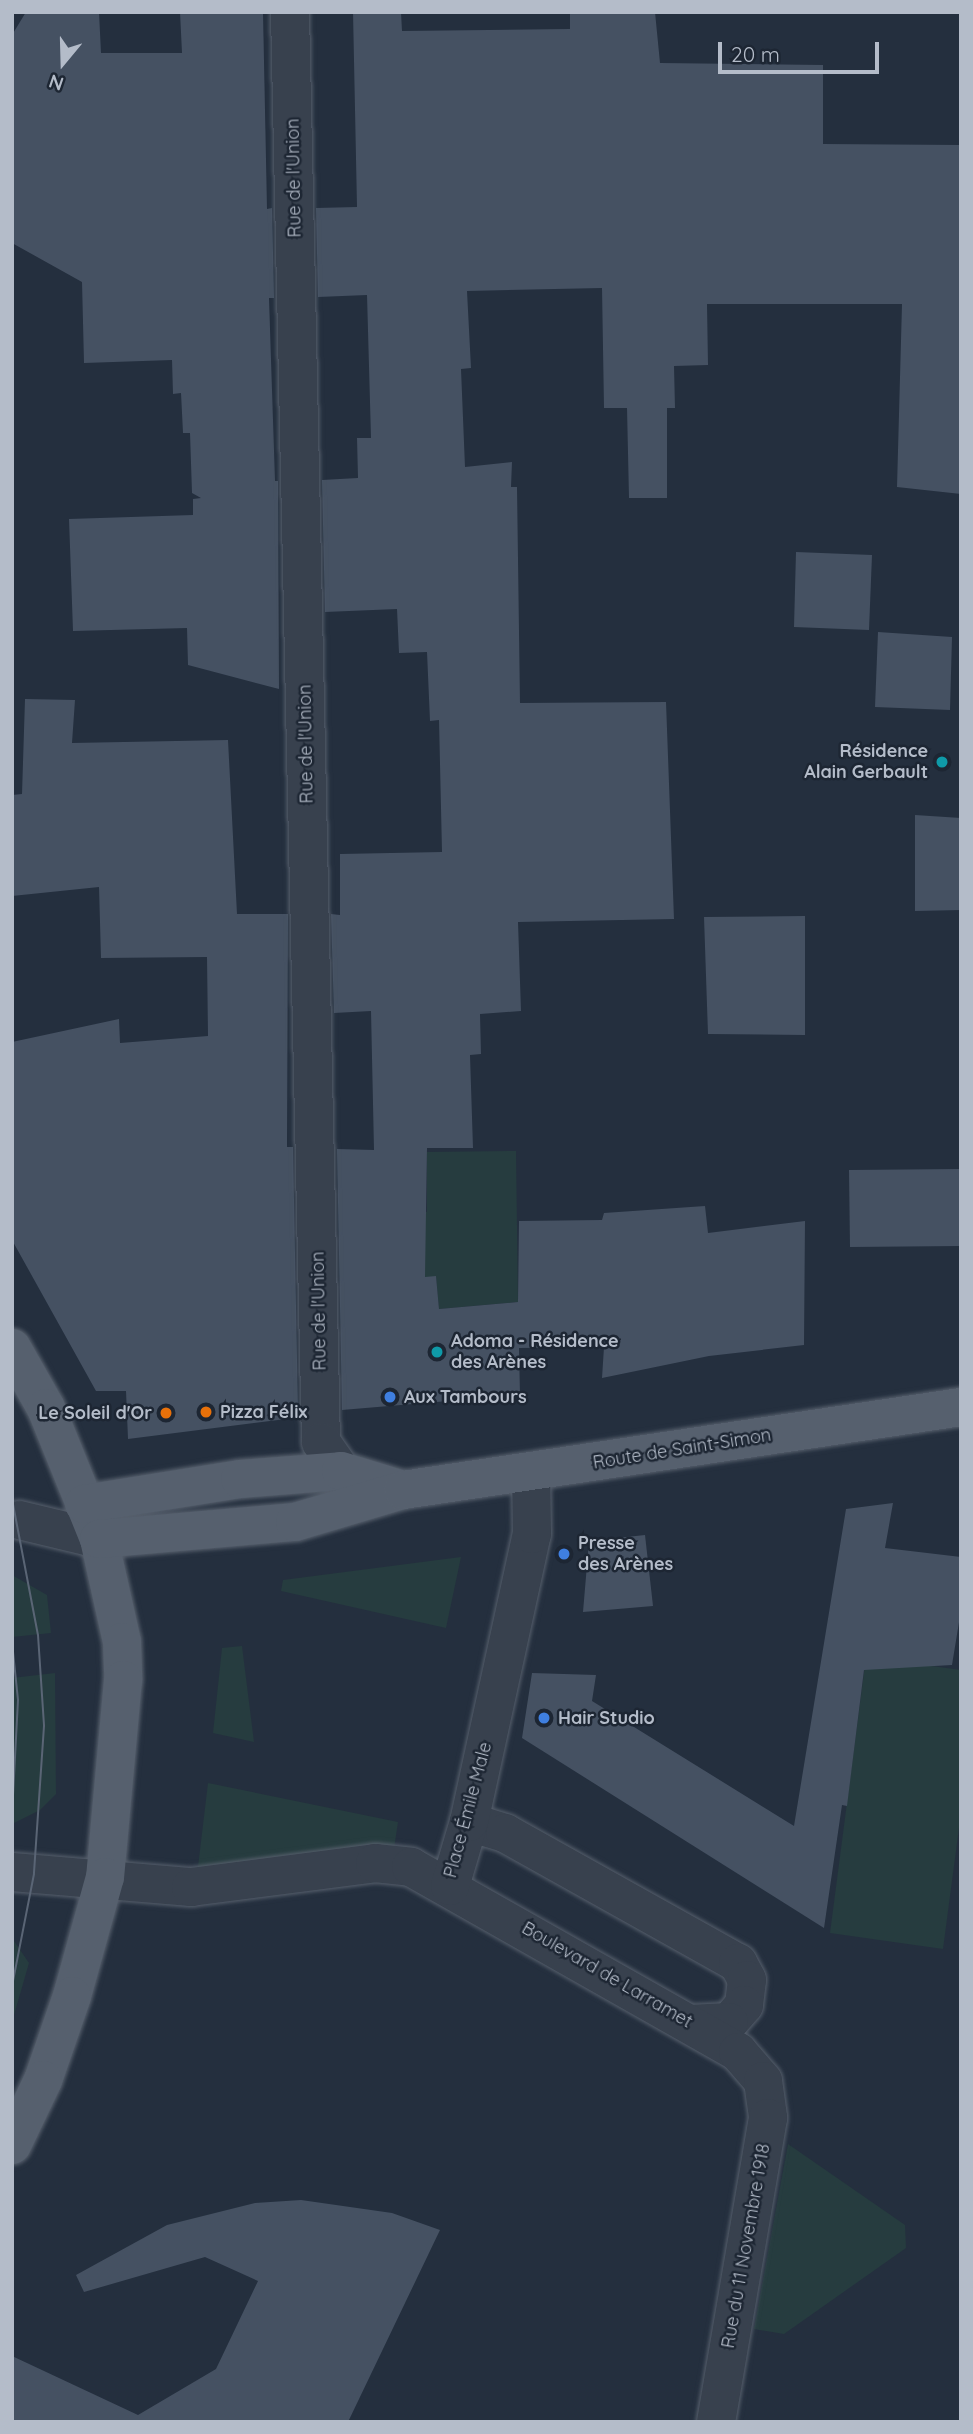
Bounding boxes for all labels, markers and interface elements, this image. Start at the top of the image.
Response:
north arrow [28,28,98,98]
scale bar [721,28,882,72]
text: 20 m [731,41,780,67]
text: N [46,69,67,96]
street label: Rue de l'Union [282,118,306,238]
street label: Rue de l'Union [294,684,318,804]
place label: Résidence Alain Gerbault [804,741,928,784]
marker: Résidence Alain Gerbault [934,754,950,770]
street label: Rue de l'Union [307,1251,331,1371]
place label: Adoma - Résidence des Arènes [451,1331,619,1374]
marker: Adoma - Résidence des Arènes [429,1344,445,1360]
place label: Aux Tambours [404,1386,527,1408]
marker: Aux Tambours [382,1389,398,1405]
place label: Pizza Félix [220,1401,307,1423]
place label: Le Soleil d'Or [38,1402,152,1424]
marker: Pizza Félix [198,1404,214,1420]
marker: Le Soleil d'Or [158,1405,174,1421]
street label: Route de Saint-Simon [591,1424,773,1474]
place label: Presse des Arènes [578,1533,673,1576]
marker: Presse des Arènes [556,1546,572,1562]
place label: Hair Studio [558,1707,655,1729]
marker: Hair Studio [536,1710,552,1726]
street label: Place Émile Male [439,1740,497,1880]
street label: Boulevard de Larramet [518,1917,696,2033]
street label: Rue du 11 Novembre 1918 [717,2142,775,2350]

